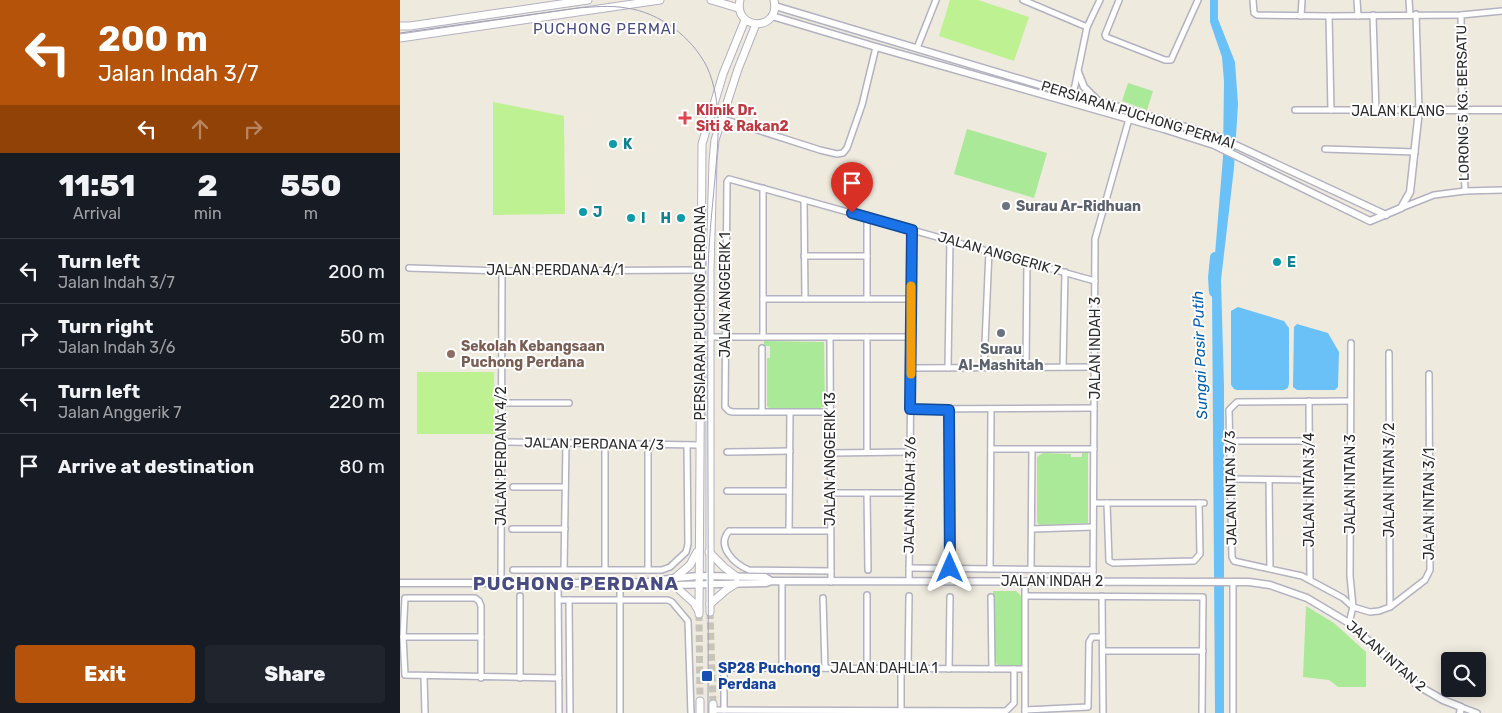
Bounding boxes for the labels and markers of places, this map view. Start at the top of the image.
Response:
place label: Klinik Dr. Siti & Rakan2 [696,102,789,135]
marker: Klinik Dr. Siti & Rakan2 [678,111,692,125]
place label: K [623,136,633,153]
marker: K [607,138,619,150]
pin [831,162,873,213]
place label: Surau Ar-Ridhuan [1016,198,1141,215]
marker: Surau Ar-Ridhuan [1000,200,1012,212]
place label: J [593,204,602,221]
marker: J [577,206,589,218]
place label: I [641,210,646,227]
place label: H [661,210,671,227]
marker: I [625,212,637,224]
marker: H [675,212,687,224]
place label: E [1287,254,1296,271]
marker: E [1271,256,1283,268]
marker: Surau Al-Mashitah [995,327,1007,339]
place label: Sekolah Kebangsaan Puchong Perdana [461,338,605,371]
place label: Surau Al-Mashitah [958,341,1044,374]
marker: Sekolah Kebangsaan Puchong Perdana [445,348,457,360]
place label: SP28 Puchong Perdana [718,660,821,693]
marker: SP28 Puchong Perdana [700,669,714,683]

